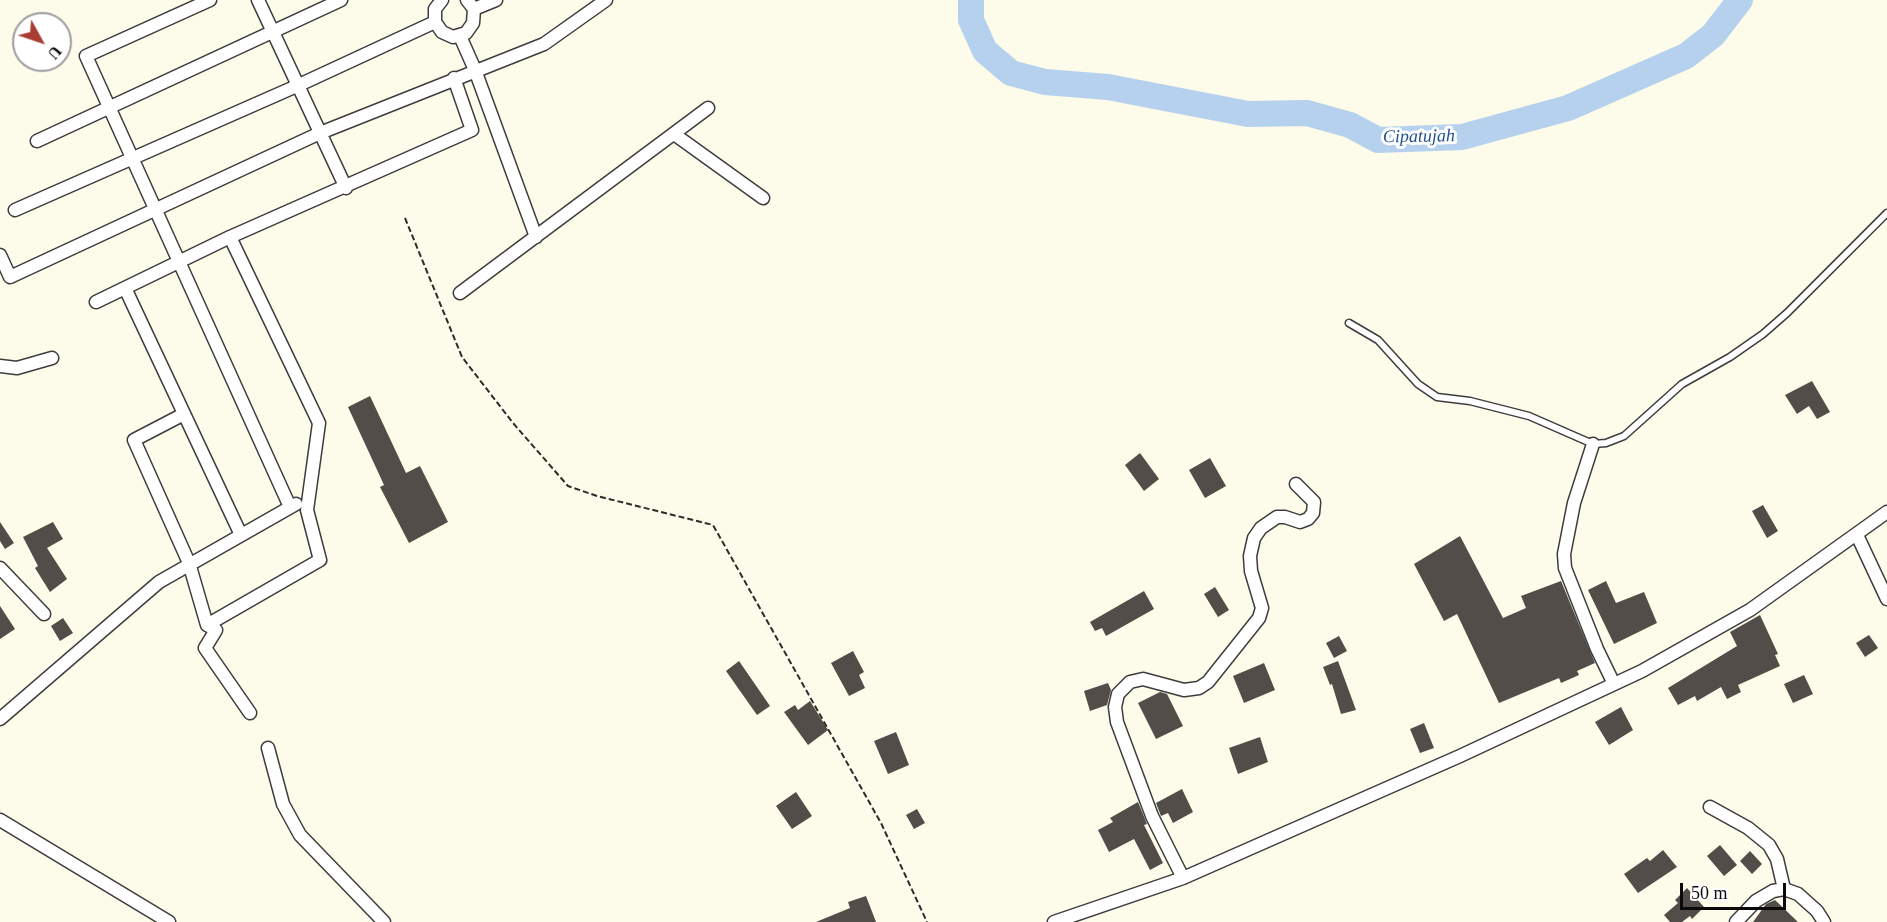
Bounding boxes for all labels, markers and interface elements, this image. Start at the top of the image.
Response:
north arrow [12,12,72,72]
text: U [44,43,65,62]
water label: Cipatujah [1383,126,1455,148]
scale bar [1683,871,1790,909]
text: 50 m [1691,883,1728,903]

